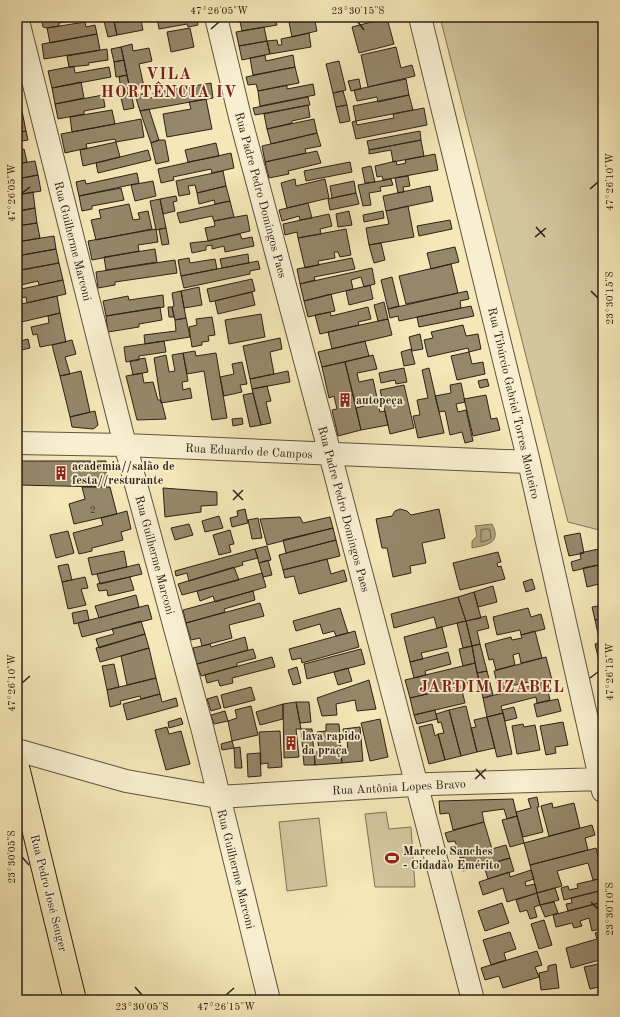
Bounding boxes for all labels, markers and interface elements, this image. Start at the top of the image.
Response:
text: 47°26'05"W [190,6,248,16]
text: 23°30'15"S [331,6,385,16]
district label: VILA HORTÊNCIA IV [101,67,237,101]
street label: Rua Padre Pedro Domingos Paes [232,111,288,280]
text: 47°26'10"W [605,153,615,211]
text: 47°26'05"W [7,164,17,222]
street label: Rua Guilherme Marconi [51,180,93,302]
text: 23°30'15"S [605,271,615,325]
street label: Rua Tibúrcio Gabriel Torres Monteiro [485,306,541,500]
building icon: autopeça [337,392,353,408]
place label: autopeça [356,395,403,407]
street label: Rua Padre Pedro Domingos Paes [315,425,371,594]
street label: Rua Eduardo de Campos [185,443,313,461]
place label: academia//salão de festa//resturante [72,461,175,487]
building icon: academia//salão de festa//resturante [53,465,69,481]
street label: Rua Guilherme Marconi [132,494,176,616]
house number: 2 [90,505,96,515]
text: 47°26'15"W [605,643,615,701]
text: 47°26'10"W [7,654,17,712]
district label: JARDIM IZABEL [419,680,565,696]
place label: lava rapido da praça [302,731,360,757]
building icon: lava rapido da praça [283,735,299,751]
street label: Rua Antônia Lopes Bravo [332,779,466,797]
street label: Rua Guilherme Marconi [214,808,256,930]
text: 23°30'05"S [7,830,17,884]
street label: Rua Pedro José Senger [28,833,68,953]
place label: Marcelo Sanches - Cidadão Emérito [403,846,500,872]
sports icon: Marcelo Sanches - Cidadão Emérito [384,850,400,866]
text: 23°30'10"S [605,882,615,936]
text: 23°30'05"S [115,1002,169,1012]
text: 47°26'15"W [197,1002,255,1012]

